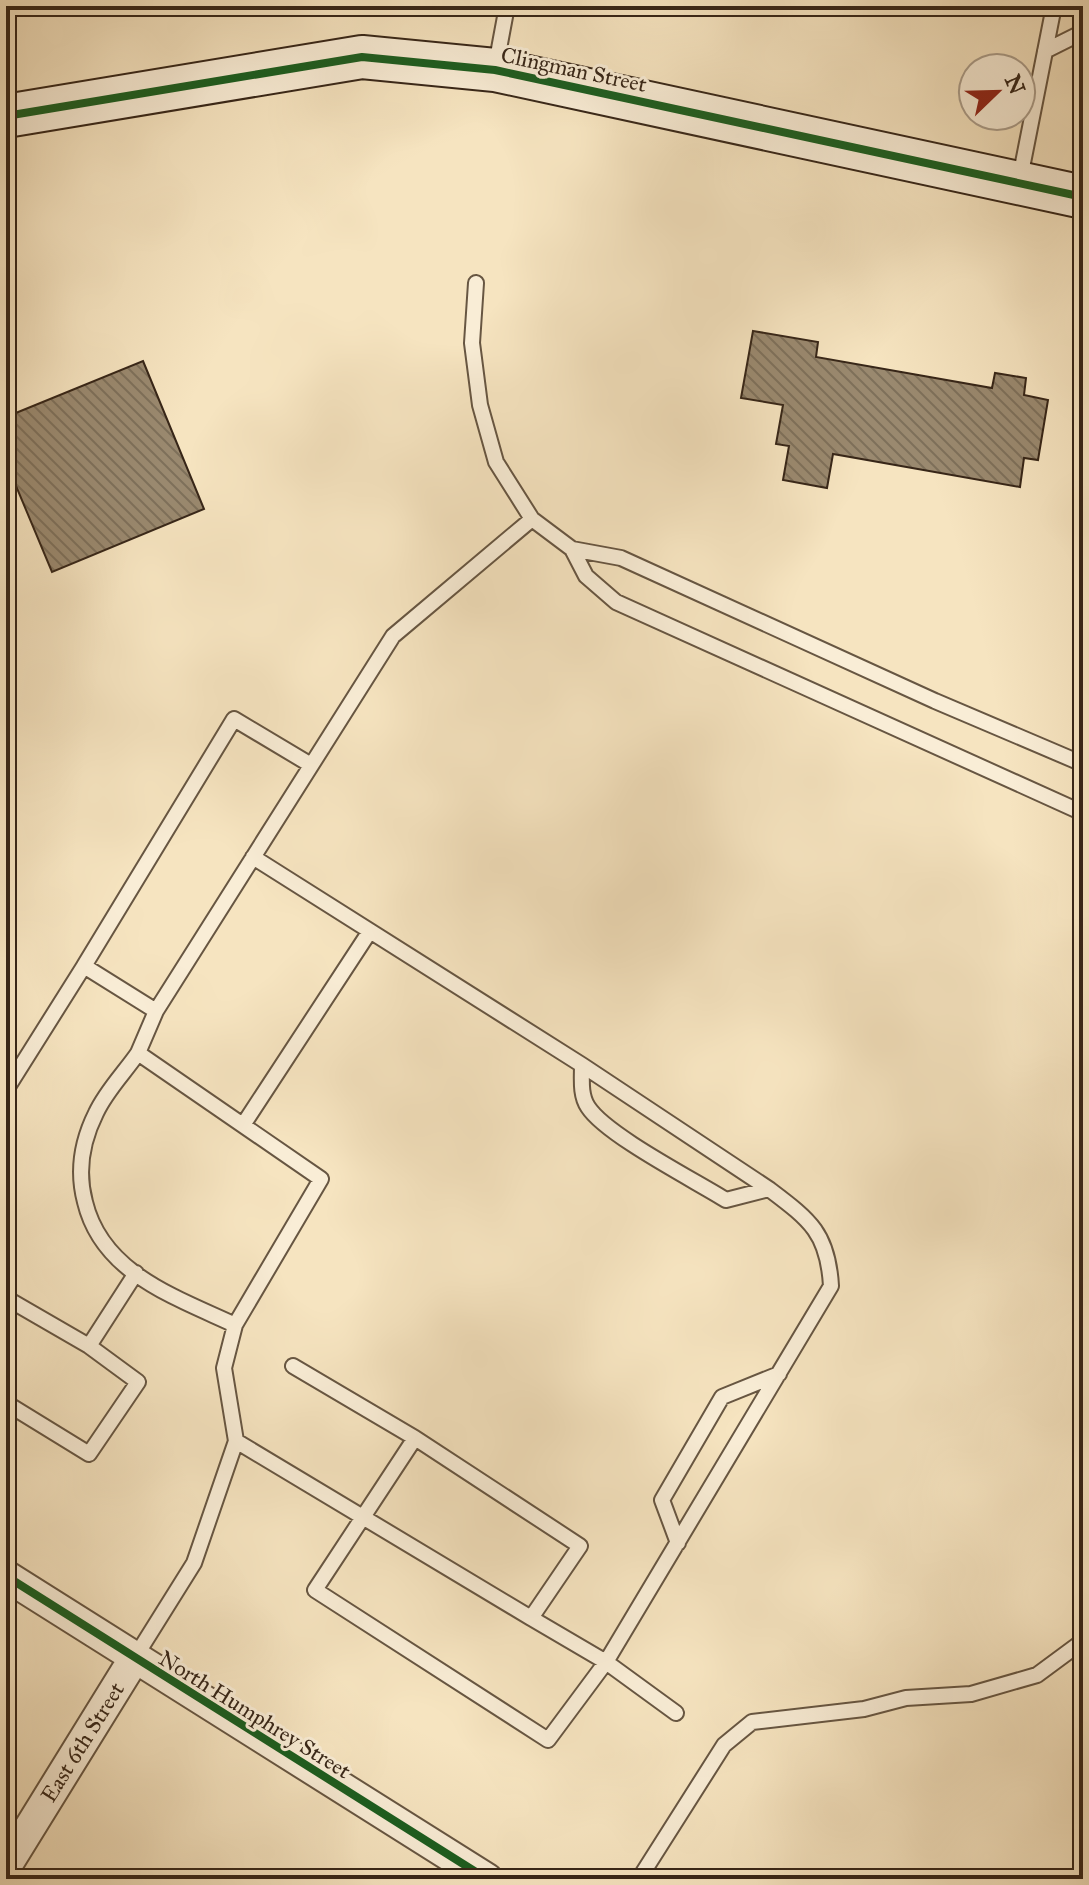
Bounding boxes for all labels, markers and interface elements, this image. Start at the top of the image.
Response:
street label: Clingman Street [499,41,649,98]
north arrow [957,52,1037,132]
text: N [999,71,1031,99]
street label: North Humphrey Street [154,1644,356,1785]
street label: East 6th Street [35,1677,130,1807]

